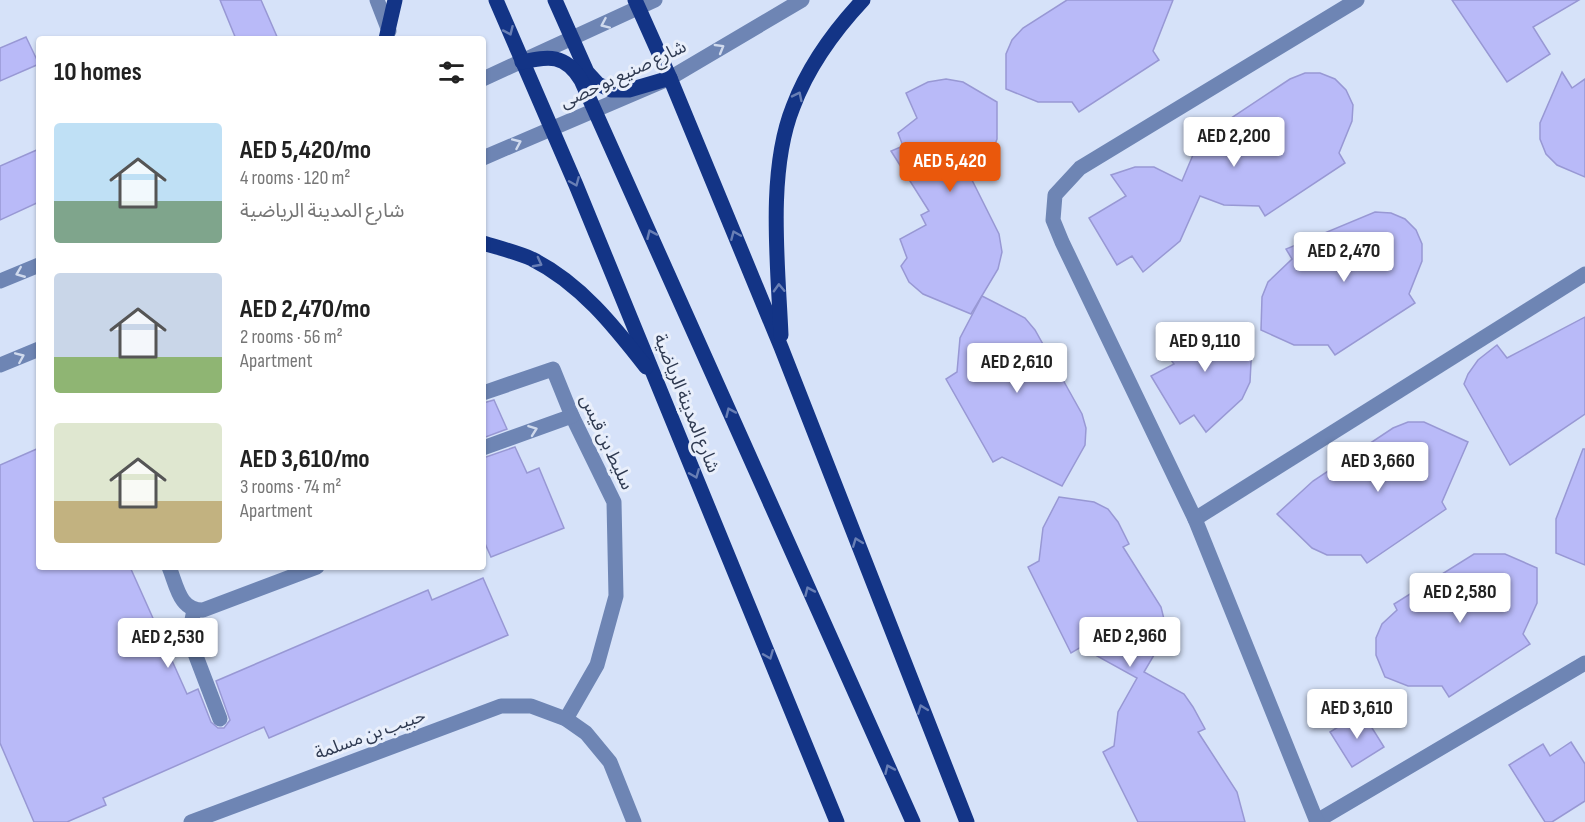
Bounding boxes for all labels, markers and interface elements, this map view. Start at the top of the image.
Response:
one-way arrow [601,17,612,29]
one-way arrow [502,24,514,35]
street label: شارع صنيع بو حصى [557,36,691,116]
one-way arrow [714,44,724,56]
icon: filters [435,56,468,89]
text: 10 homes [54,57,142,88]
one-way arrow [790,92,802,103]
pin: AED 2,200 [1165,117,1303,168]
text: AED 2,200 [1198,124,1270,148]
text: AED 5,420/mo [240,135,371,166]
one-way arrow [511,138,522,150]
pin: AED 5,420 [881,142,1019,193]
icon: home [102,147,174,219]
text: AED 5,420 [914,149,986,173]
text: 4 rooms · 120 m² [240,166,351,190]
one-way arrow [567,175,579,186]
text: شارع المدينة الرياضية [240,199,404,223]
one-way arrow [646,230,658,241]
one-way arrow [730,230,742,241]
pin: AED 2,470 [1275,232,1413,283]
text: AED 2,470 [1308,239,1380,263]
one-way arrow [532,256,542,267]
one-way arrow [15,266,26,278]
one-way arrow [772,284,785,293]
text: AED 2,470/mo [240,294,371,325]
icon: home [102,297,174,369]
pin: AED 9,110 [1136,322,1274,373]
text: 2 rooms · 56 m² [240,325,343,349]
text: AED 9,110 [1170,329,1240,353]
street label: شارع المدينة الرياضية [646,331,724,477]
pin: AED 2,610 [948,343,1086,394]
text: Apartment [240,349,313,373]
text: AED 2,610 [981,350,1053,374]
one-way arrow [13,352,24,364]
street label: سليط بن قيس [575,391,638,493]
one-way arrow [725,408,737,419]
one-way arrow [527,424,538,437]
pin: AED 3,660 [1309,442,1447,493]
text: AED 3,610/mo [240,444,370,475]
icon: home [102,447,174,519]
text: AED 3,660 [1341,449,1415,473]
one-way arrow [688,468,700,479]
text: 3 rooms · 74 m² [240,475,342,499]
text: Apartment [240,499,313,523]
one-way arrow [852,537,864,548]
pin: AED 2,580 [1391,573,1529,624]
text: AED 2,580 [1424,580,1496,604]
one-way arrow [805,586,817,597]
pin: AED 2,960 [1061,617,1199,668]
pin: AED 2,530 [99,618,237,669]
text: AED 2,960 [1093,624,1167,648]
text: AED 2,530 [132,625,204,649]
one-way arrow [762,648,774,659]
pin: AED 3,610 [1288,689,1426,740]
text: AED 3,610 [1321,696,1393,720]
one-way arrow [917,704,929,715]
street label: حبيب بن مسلمة [312,705,428,764]
one-way arrow [884,764,896,775]

